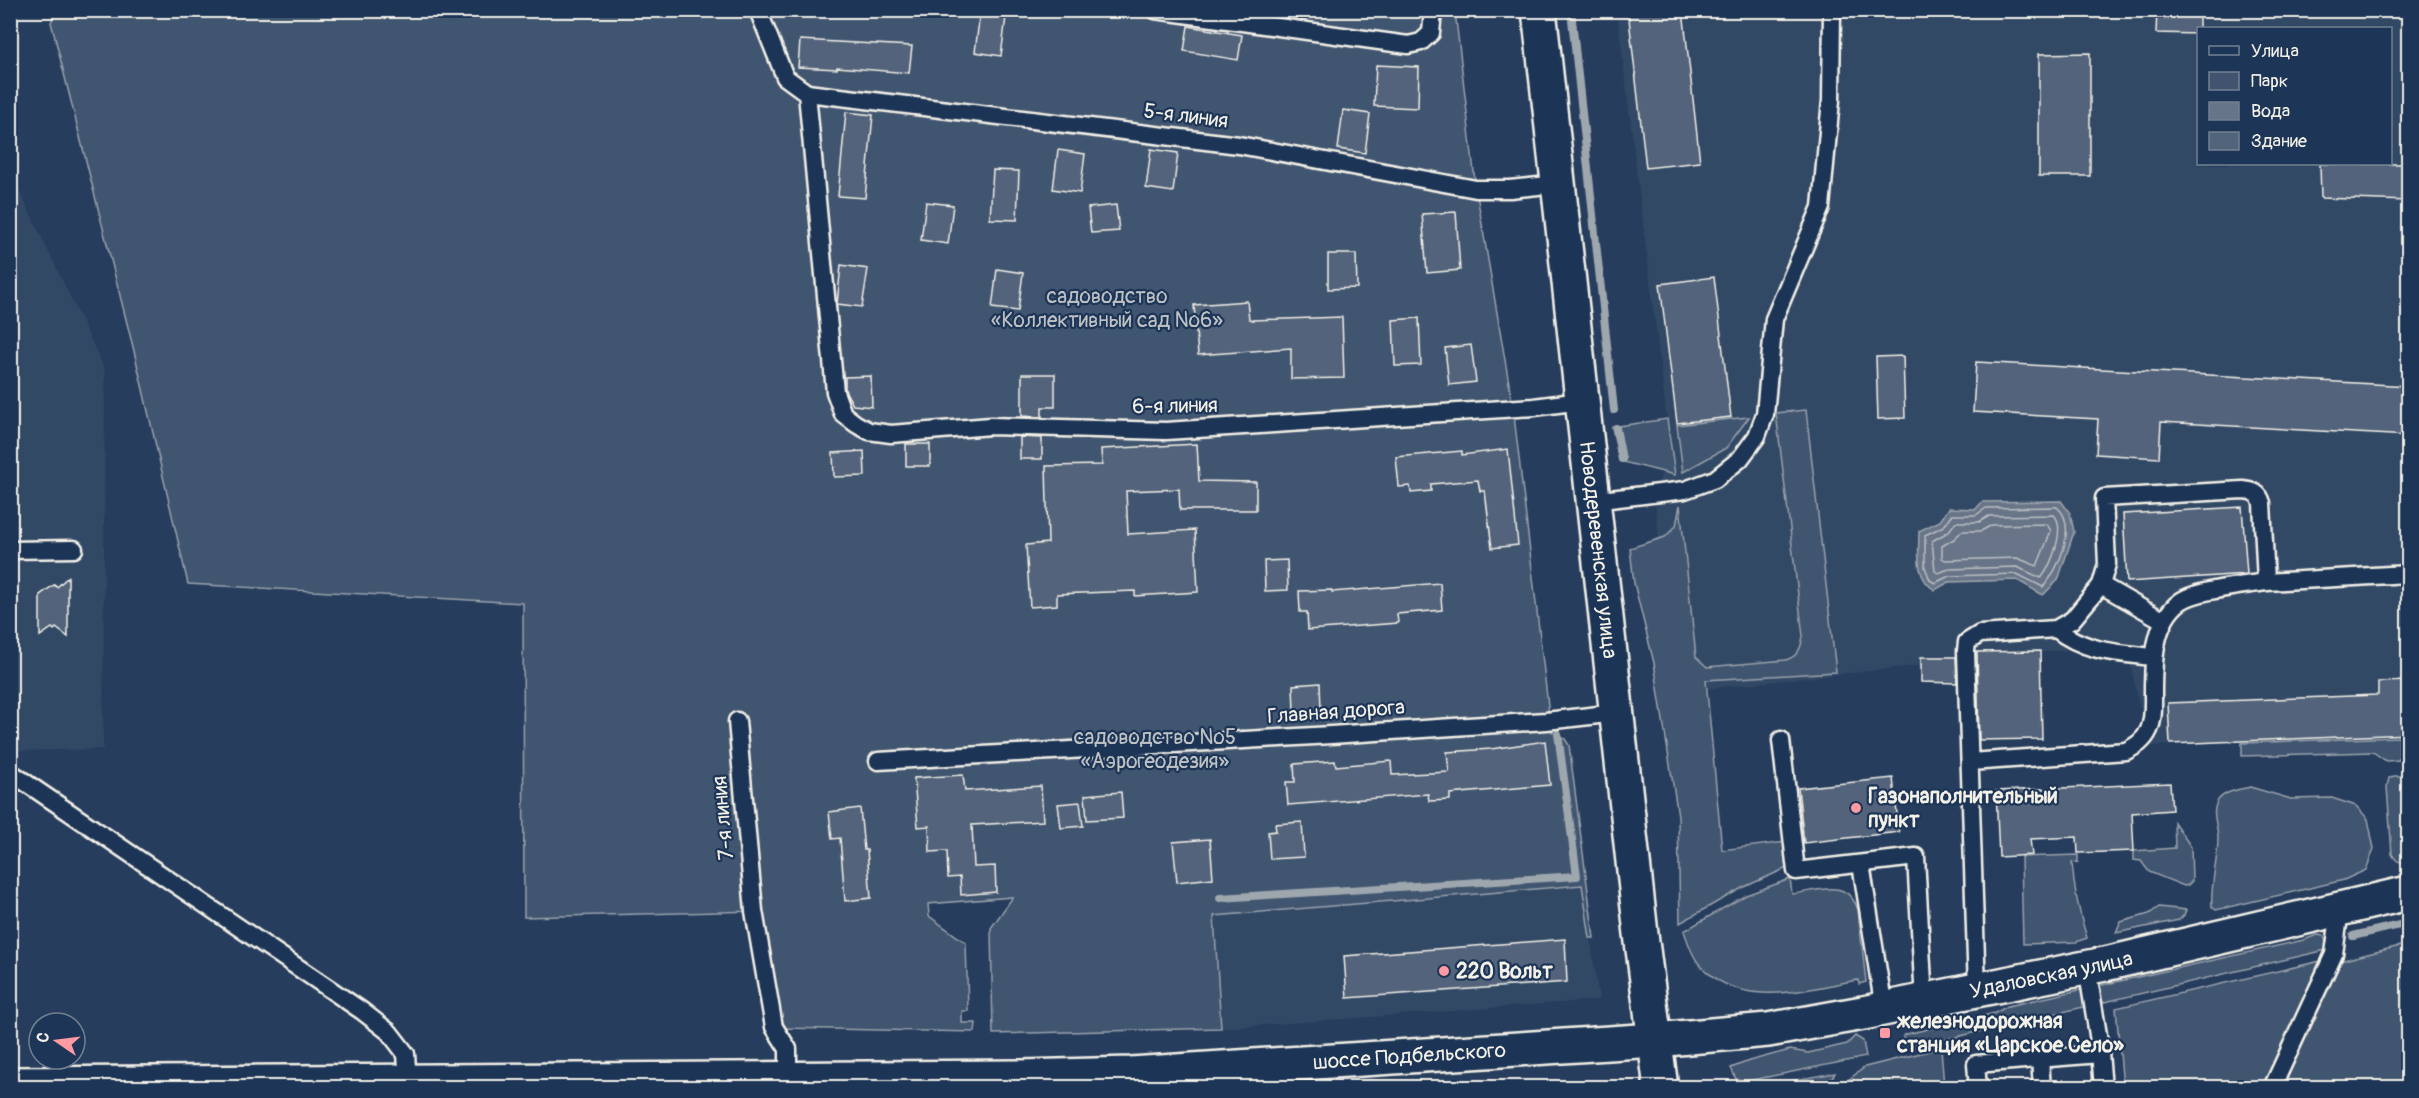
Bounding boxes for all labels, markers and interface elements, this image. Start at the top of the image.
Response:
legend [2197,27,2392,165]
text: Улица [2251,40,2299,63]
text: Парк [2251,70,2288,93]
street label: 5-я линия [1142,97,1230,135]
text: Вода [2251,100,2290,123]
text: Здание [2251,130,2307,153]
park label: садоводство «Коллективный сад №6» [991,283,1223,334]
street label: 6-я линия [1132,392,1218,420]
street label: Новодеревенская улица [1573,440,1624,660]
street label: Главная дорога [1266,694,1406,730]
park label: садоводство №5 «Аэрогеодезия» [1074,724,1236,775]
street label: 7-я линия [706,775,740,861]
place label: Газонаполнительный пункт [1868,783,2058,834]
marker: Газонаполнительный пункт [1849,801,1863,815]
street label: Удаловская улица [1967,944,2135,1005]
place label: 220 Вольт [1456,958,1553,985]
marker: 220 Вольт [1437,964,1451,978]
place label: железнодорожная станция «Царское Село» [1896,1008,2124,1059]
north arrow [27,1011,87,1071]
marker: железнодорожная станция «Царское Село» [1878,1026,1892,1040]
text: С [33,1030,54,1045]
street label: шоссе Подбельского [1312,1036,1507,1076]

